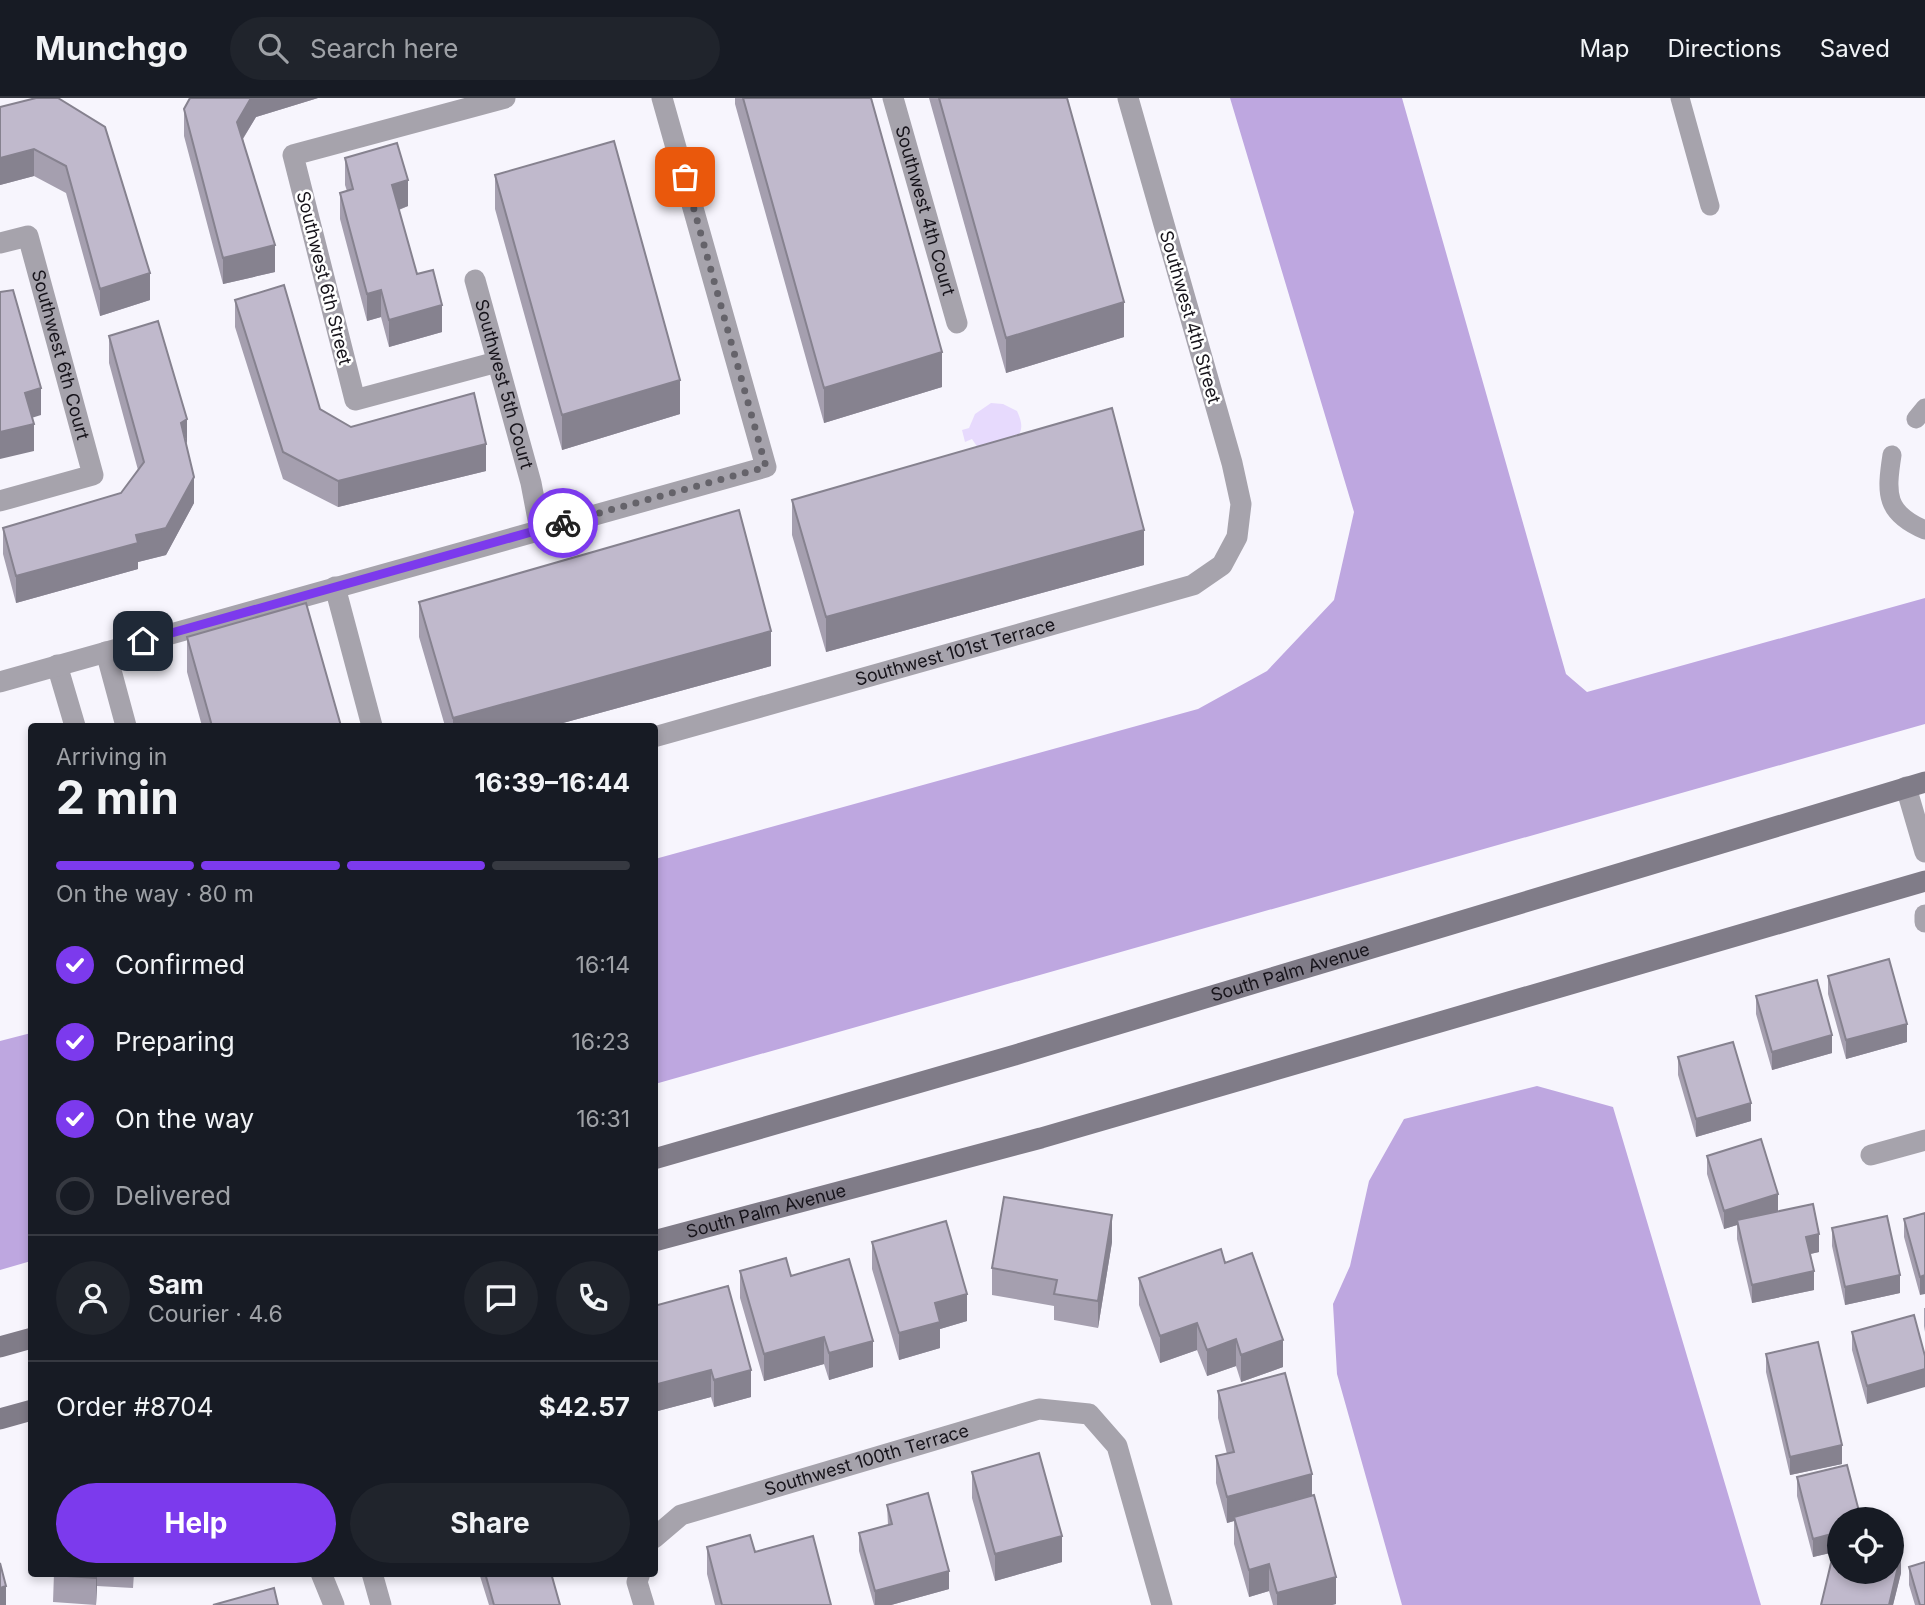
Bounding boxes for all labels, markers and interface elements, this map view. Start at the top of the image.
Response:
search box [230,17,720,80]
text: Munchgo [35,28,188,68]
icon: search [254,29,292,67]
text: Search here [310,33,459,64]
text: Map [1580,34,1629,63]
text: Directions [1667,34,1782,63]
text: Saved [1820,34,1890,63]
street label: Southwest 4th Court [891,123,960,298]
pin [655,147,715,207]
icon: bag [666,158,704,196]
street label: Southwest 6th Street [293,189,356,367]
street label: Southwest 4th Street [1156,228,1225,406]
street label: Southwest 6th Court [28,267,94,442]
street label: Southwest 5th Court [471,297,538,471]
courier [528,488,598,558]
icon: bike [544,504,582,542]
pin [113,611,173,671]
street label: Southwest 101st Terrace [853,613,1058,690]
icon: home [124,622,162,660]
text: Arriving in [56,743,167,771]
text: 16:39–16:44 [475,767,630,798]
text: 2 min [56,769,179,825]
text: On the way · 80 m [56,880,254,908]
street label: South Palm Avenue [1208,938,1372,1006]
icon: check [56,946,94,984]
text: Confirmed [115,949,245,980]
text: 16:14 [576,951,630,979]
icon: check [56,1023,94,1061]
text: Preparing [115,1026,235,1057]
text: 16:23 [572,1028,630,1056]
icon: check [56,1100,94,1138]
text: On the way [115,1103,254,1134]
text: 16:31 [576,1105,630,1133]
street label: South Palm Avenue [684,1179,848,1242]
text: Delivered [115,1180,231,1211]
button: person [56,1261,130,1335]
button: chat [464,1261,538,1335]
button: phone [556,1261,630,1335]
text: Sam [148,1269,204,1300]
text: Courier · 4.6 [148,1300,283,1328]
text: Order #8704 [56,1391,213,1422]
text: $42.57 [539,1391,630,1422]
street label: Southwest 100th Terrace [762,1419,971,1500]
button: Help [56,1483,336,1563]
button: Share [350,1483,630,1563]
map controls [1827,1507,1904,1584]
button: locate [1827,1507,1904,1584]

